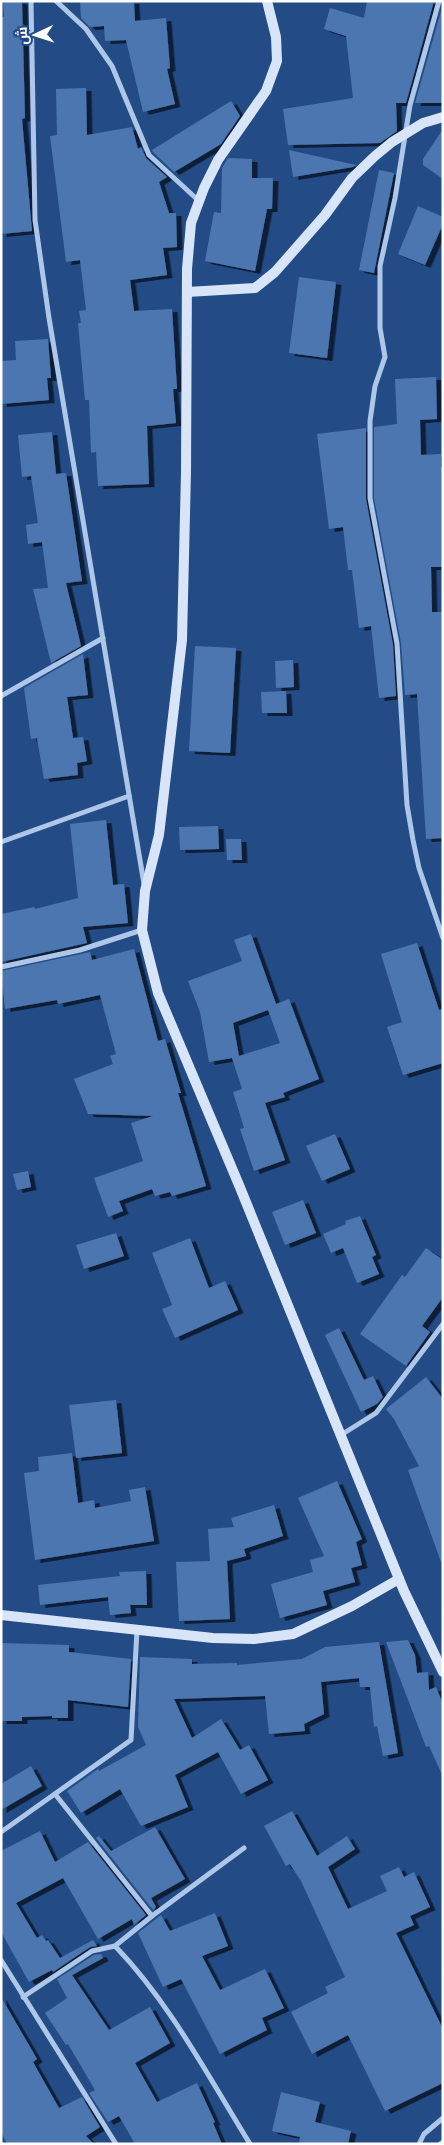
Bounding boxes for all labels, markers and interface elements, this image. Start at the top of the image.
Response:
north arrow [10,10,60,60]
text: ش [13,26,32,45]

